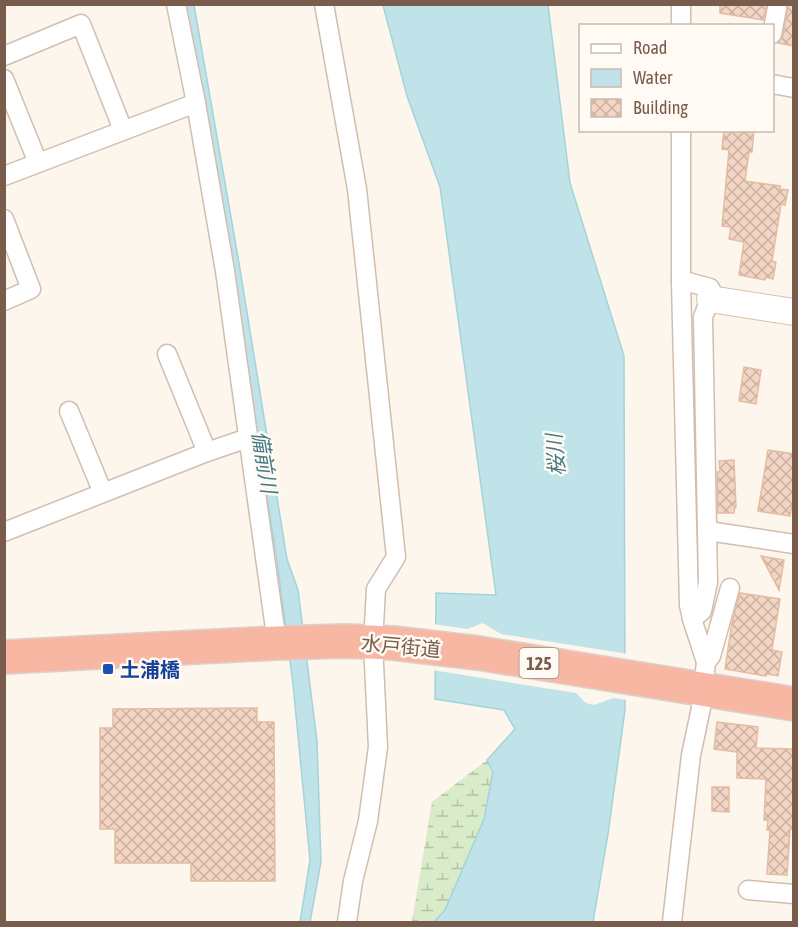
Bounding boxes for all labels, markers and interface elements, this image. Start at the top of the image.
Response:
legend [579,24,774,132]
text: Road [633,37,667,58]
text: Water [633,67,673,88]
text: Building [633,97,688,118]
water label: 備前川 [248,429,282,497]
water label: 桜川 [541,431,569,477]
street label: 水戸街道 [360,631,442,661]
road number: 125 [520,648,558,678]
place label: 土浦橋 [120,658,180,681]
marker: 土浦橋 [101,662,115,676]

